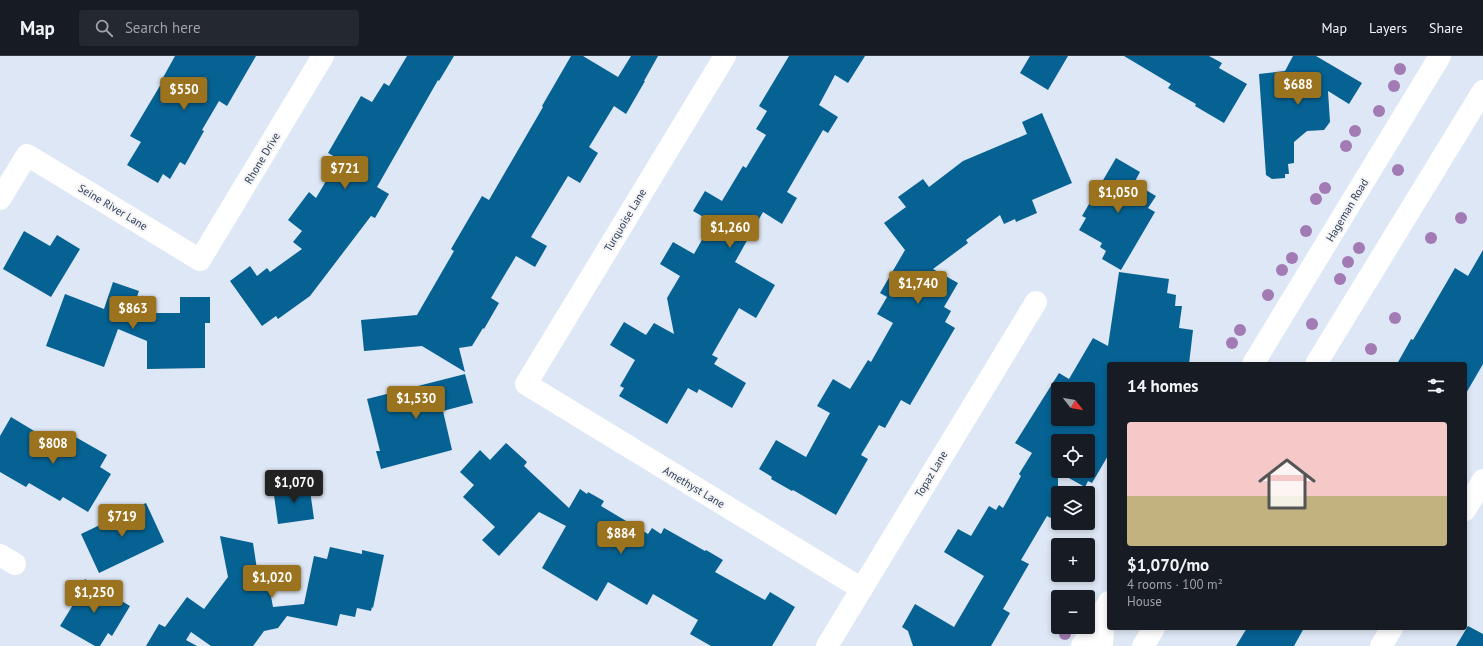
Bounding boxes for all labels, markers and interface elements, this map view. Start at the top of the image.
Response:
search box [79,10,359,46]
text: Map [20,16,55,40]
icon: search [93,17,115,39]
text: Search here [125,18,201,37]
text: Map [1321,19,1347,37]
text: Layers [1369,19,1407,37]
text: Share [1429,19,1463,37]
pin: $688 [1274,72,1322,106]
text: $688 [1283,76,1313,93]
pin: $550 [160,77,208,111]
text: $550 [169,81,199,98]
street label: Rhone Drive [241,129,283,186]
pin: $721 [321,156,369,190]
text: $721 [330,160,360,177]
street label: Hageman Road [1323,176,1371,244]
pin: $1,050 [1085,180,1151,214]
street label: Seine River Lane [76,181,151,233]
text: $1,050 [1098,184,1138,201]
street label: Turquoise Lane [601,186,649,254]
pin: $1,260 [697,215,763,249]
text: $1,260 [710,219,750,236]
pin: $1,740 [885,271,951,305]
text: $1,740 [898,275,938,292]
pin: $863 [109,296,157,330]
text: $863 [118,300,148,317]
text: 14 homes [1127,375,1198,397]
icon: filters [1425,375,1447,397]
north arrow [1051,382,1095,426]
map controls [1051,382,1095,634]
pin: $1,530 [383,386,449,420]
text: $1,530 [396,390,436,407]
pin: $808 [29,431,77,465]
button: locate [1051,434,1095,478]
text: $808 [38,435,68,452]
street label: Topaz Lane [912,448,951,500]
icon: home [1251,448,1323,520]
street label: Amethyst Lane [661,463,728,511]
pin: $1,070 [261,470,327,504]
text: $1,070 [274,474,314,491]
button: layers [1051,486,1095,530]
pin: $719 [98,504,146,538]
text: $719 [107,508,137,525]
pin: $884 [597,521,645,555]
text: $884 [606,525,636,542]
button: + [1051,538,1095,582]
text: $1,070/mo [1127,554,1209,576]
pin: $1,020 [239,565,305,599]
text: $1,020 [252,569,292,586]
text: 4 rooms · 100 m² [1127,576,1223,593]
pin: $1,250 [61,580,127,614]
text: $1,250 [74,584,114,601]
button: − [1051,590,1095,634]
text: House [1127,593,1162,610]

